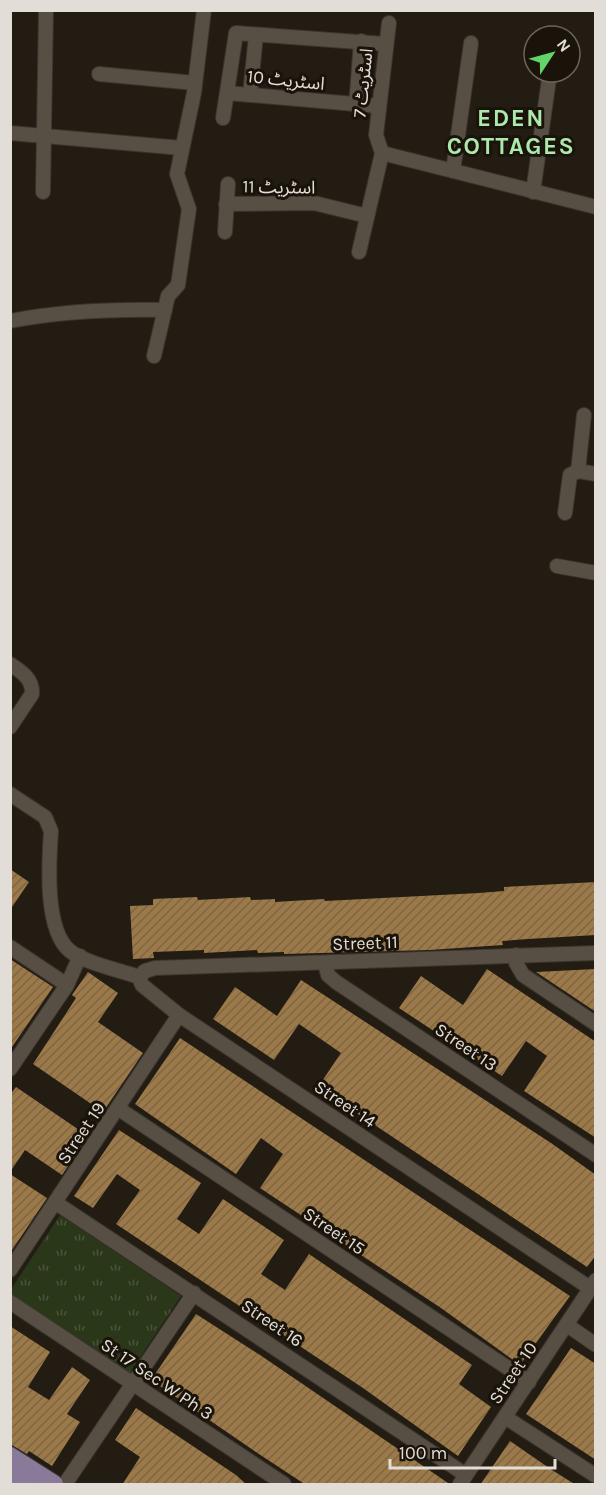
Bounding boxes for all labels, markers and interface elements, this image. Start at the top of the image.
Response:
north arrow [522,24,582,84]
text: N [553,35,575,56]
street label: اسٹریٹ 7 [348,47,378,119]
street label: اسٹریٹ 10 [246,65,326,95]
district label: EDEN COTTAGES [447,104,575,160]
street label: اسٹریٹ 11 [242,175,316,199]
street label: Street 11 [332,931,398,955]
street label: Street 13 [431,1018,501,1076]
street label: Street 14 [310,1075,380,1133]
street label: Street 19 [52,1098,110,1168]
street label: Street 15 [299,1202,369,1260]
street label: Street 16 [237,1294,307,1352]
street label: St 17 Sec W Ph 3 [97,1333,217,1425]
street label: Street 10 [484,1338,542,1408]
scale bar [390,1432,555,1470]
text: 100 m [399,1442,447,1464]

